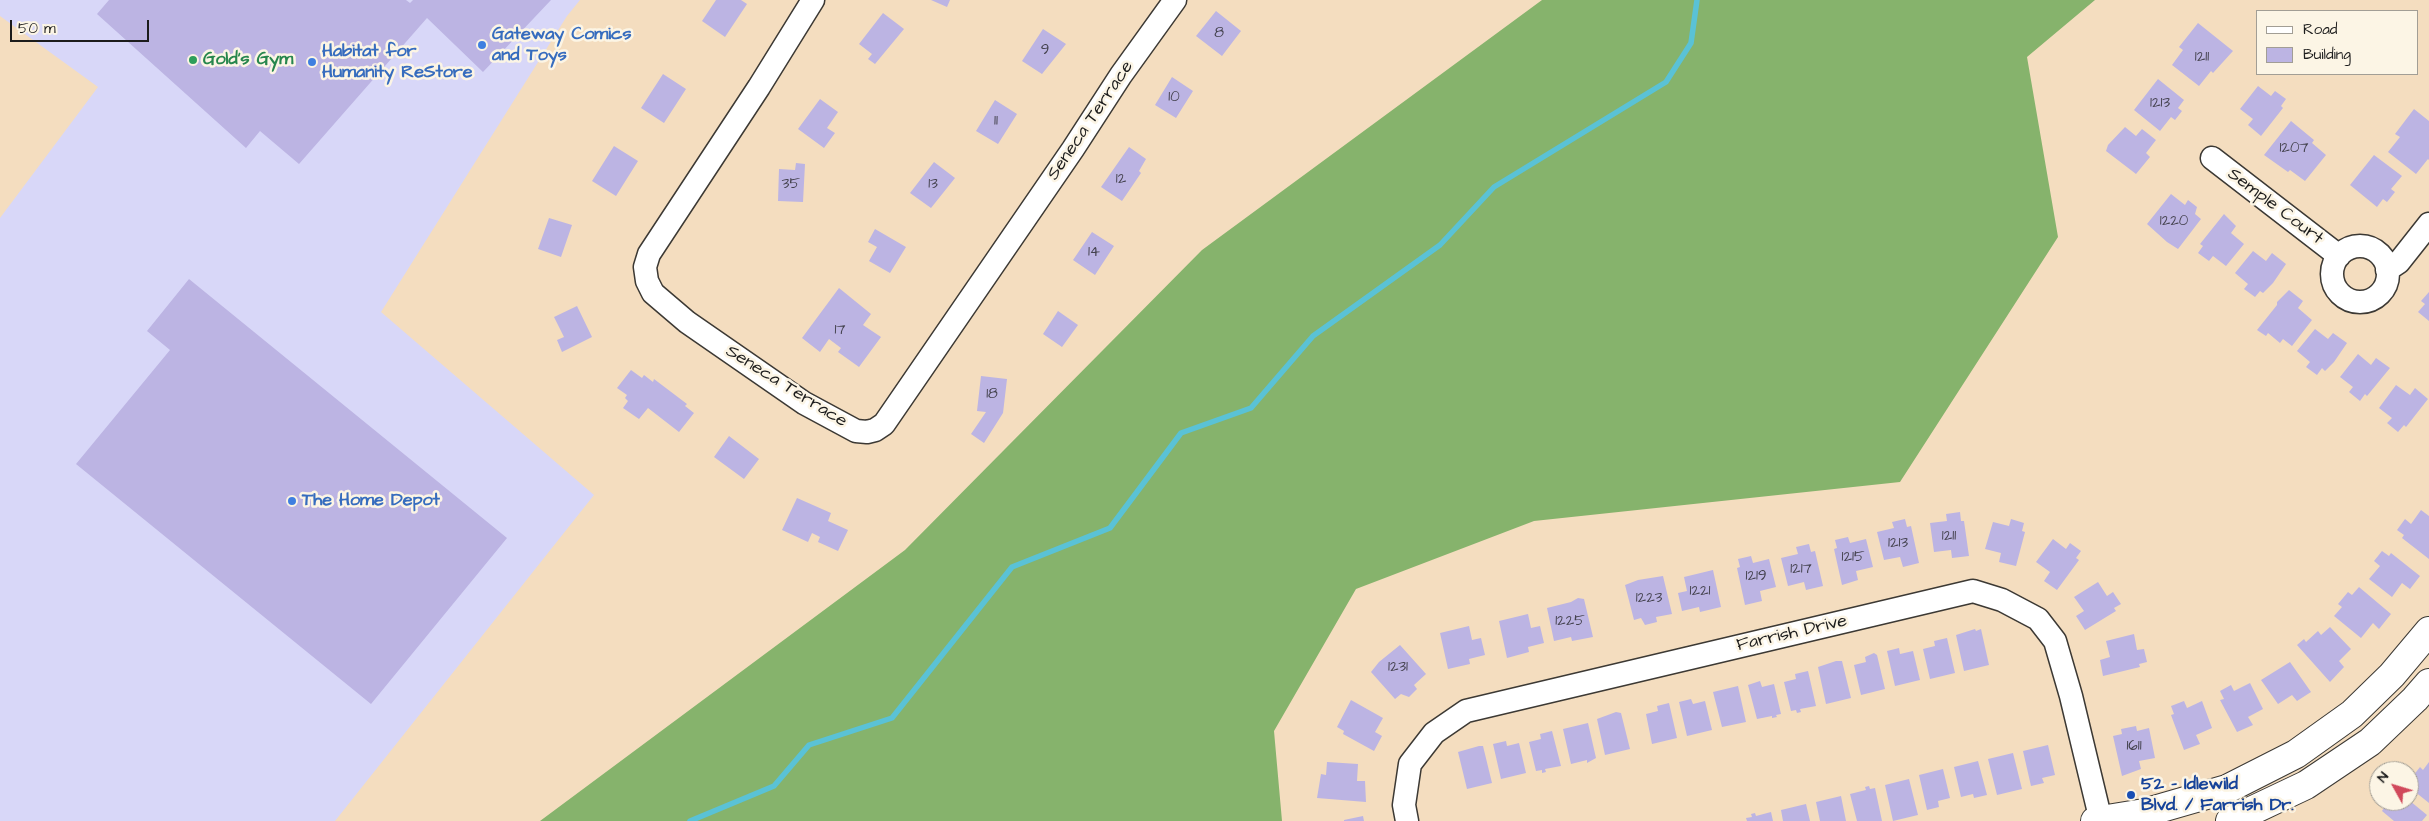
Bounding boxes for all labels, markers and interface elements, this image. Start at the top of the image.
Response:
scale bar [12,10,151,42]
legend [2256,10,2419,75]
text: 50 m [18,18,56,39]
text: Road [2303,19,2337,40]
place label: Gateway Comics and Toys [492,24,631,66]
house number: 8 [1214,25,1224,43]
marker: Gateway Comics and Toys [476,39,488,51]
place label: Habitat for Humanity ReStore [322,41,473,84]
house number: 9 [1041,42,1049,60]
text: Building [2303,44,2351,65]
place label: Gold's Gym [203,49,293,71]
house number: 1211 [2195,49,2209,67]
marker: Gold's Gym [187,54,199,66]
marker: Habitat for Humanity ReStore [306,56,318,68]
street label: Seneca Terrace [1043,57,1139,185]
house number: 10 [1168,89,1180,107]
house number: 1213 [2150,95,2170,113]
house number: 11 [994,113,998,131]
house number: 1207 [2279,140,2309,158]
street label: Semple Court [2223,164,2327,250]
house number: 12 [1116,171,1126,189]
house number: 35 [782,176,800,194]
house number: 13 [928,176,938,194]
house number: 1220 [2160,213,2188,231]
house number: 14 [1088,244,1100,262]
house number: 17 [834,322,846,340]
street label: Seneca Terrace [721,341,851,433]
house number: 18 [986,386,998,404]
place label: The Home Depot [302,490,440,512]
marker: The Home Depot [286,495,298,507]
house number: 1211 [1942,528,1956,546]
house number: 1213 [1888,535,1908,553]
house number: 1215 [1841,549,1865,567]
house number: 1217 [1790,561,1812,579]
house number: 1219 [1746,568,1766,586]
house number: 1221 [1689,583,1711,601]
house number: 1223 [1636,590,1662,608]
street label: Farrish Drive [1735,611,1849,657]
house number: 1225 [1555,613,1585,631]
house number: 1231 [1388,659,1408,677]
house number: 1611 [2126,738,2142,756]
north arrow [2369,761,2419,811]
text: N [2373,767,2394,787]
place label: 52 - Idlewild Blvd. / Farrish Dr. [2141,774,2294,816]
marker: 52 - Idlewild Blvd. / Farrish Dr. [2125,789,2137,801]

